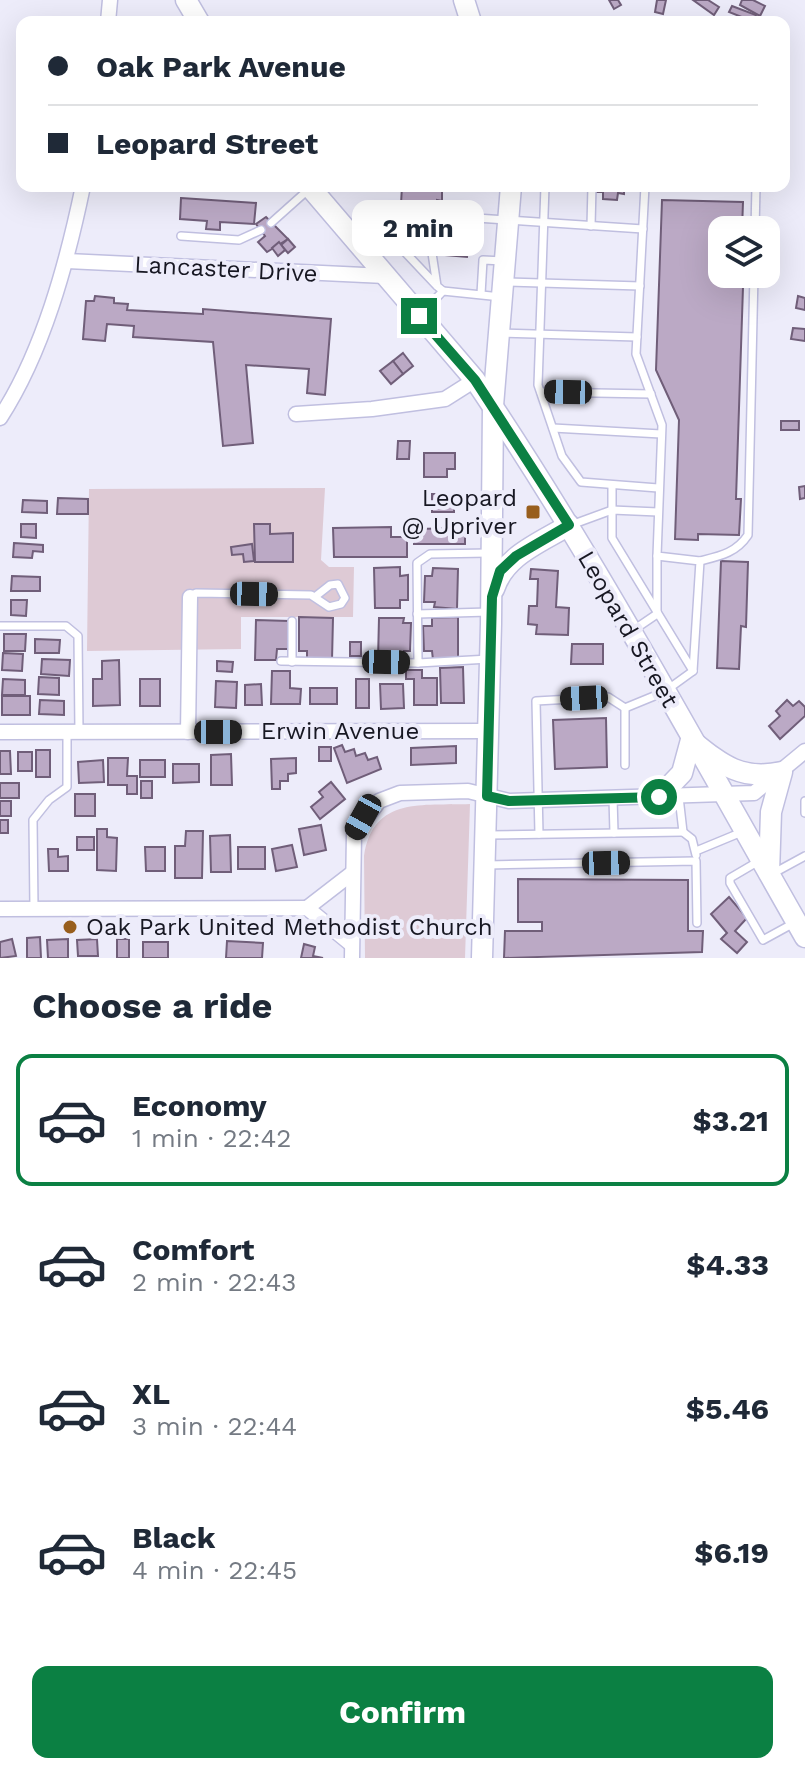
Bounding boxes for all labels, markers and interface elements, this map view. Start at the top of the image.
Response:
text: Oak Park Avenue [96,49,346,84]
text: Leopard Street [96,126,318,161]
callout: 2 min [353,200,485,256]
text: 2 min [382,213,454,243]
map controls [708,216,780,288]
button: layers [708,216,780,288]
street label: Lancaster Drive [134,250,318,288]
route end [401,298,437,334]
car [544,380,592,404]
place label: Leopard @ Upriver [402,484,517,540]
marker: Leopard @ Upriver [524,503,542,521]
street label: Leopard Street [572,546,684,712]
car [230,582,278,606]
car [362,650,410,674]
car [559,685,609,711]
street label: Erwin Avenue [261,717,419,745]
car [194,720,242,744]
route start [641,779,677,815]
car [341,790,385,844]
car [582,851,630,875]
place label: Oak Park United Methodist Church [86,913,493,941]
marker: Oak Park United Methodist Church [61,918,79,936]
text: Choose a ride [32,985,272,1027]
icon: car [36,1084,108,1156]
text: Economy [132,1088,267,1123]
text: $3.21 [692,1103,769,1138]
text: 1 min · 22:42 [132,1123,291,1153]
icon: car [36,1228,108,1300]
text: Comfort [132,1232,254,1267]
text: $4.33 [686,1247,769,1282]
text: 2 min · 22:43 [132,1267,296,1297]
icon: car [36,1372,108,1444]
text: XL [132,1376,170,1411]
text: $5.46 [686,1391,769,1426]
text: 3 min · 22:44 [132,1411,297,1441]
icon: car [36,1516,108,1588]
text: Black [132,1520,216,1555]
text: $6.19 [694,1535,769,1570]
text: 4 min · 22:45 [132,1555,297,1585]
button: Confirm [32,1666,773,1758]

